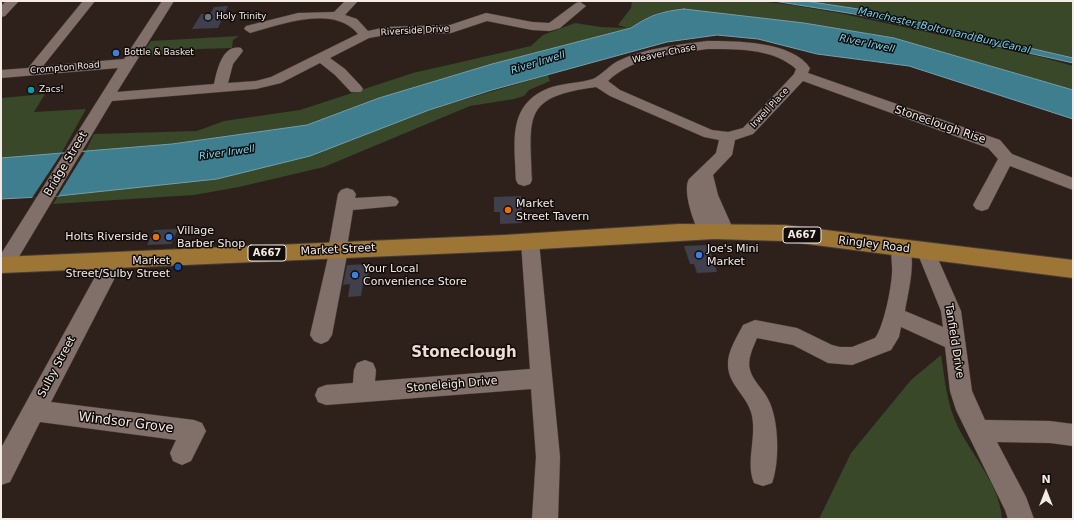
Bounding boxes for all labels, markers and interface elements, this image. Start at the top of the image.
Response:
water label: Manchester, Bolton and Bury Canal [857,5,1031,57]
marker: Holy Trinity [203,12,213,22]
place label: Holy Trinity [216,12,266,22]
street label: Riverside Drive [380,24,450,38]
water label: River Irwell [838,32,896,56]
street label: Weaver Chase [631,42,697,66]
marker: Bottle & Basket [111,48,121,58]
place label: Bottle & Basket [124,48,194,58]
water label: River Irwell [509,49,567,77]
street label: Crompton Road [30,60,100,76]
marker: Zacs! [26,85,36,95]
place label: Zacs! [39,85,64,95]
street label: Irwell Place [749,86,791,130]
street label: Stoneclough Rise [893,103,987,147]
street label: Bridge Street [42,129,90,199]
water label: River Irwell [198,143,256,163]
place label: Market Street Tavern [516,197,589,223]
marker: Market Street Tavern [503,205,513,215]
place label: Village Barber Shop [177,224,245,250]
road number: A667 [783,227,821,243]
place label: Holts Riverside [65,230,148,244]
marker: Holts Riverside [151,232,161,242]
marker: Village Barber Shop [164,232,174,242]
street label: Ringley Road [837,234,911,256]
street label: Market Street [300,241,376,259]
place label: Joe's Mini Market [707,242,759,268]
road number: A667 [248,245,286,261]
marker: Joe's Mini Market [694,250,704,260]
place label: Market Street/Sulby Street [65,254,170,280]
marker: Market Street/Sulby Street [173,262,183,272]
place label: Your Local Convenience Store [363,262,467,288]
marker: Your Local Convenience Store [350,270,360,280]
street label: Tanfield Drive [942,303,966,379]
street label: Sulby Street [35,334,79,400]
district label: Stoneclough [411,344,517,362]
street label: Stoneleigh Drive [406,374,498,396]
street label: Windsor Grove [78,409,174,437]
north arrow [1026,472,1066,512]
text: N [1041,473,1051,486]

